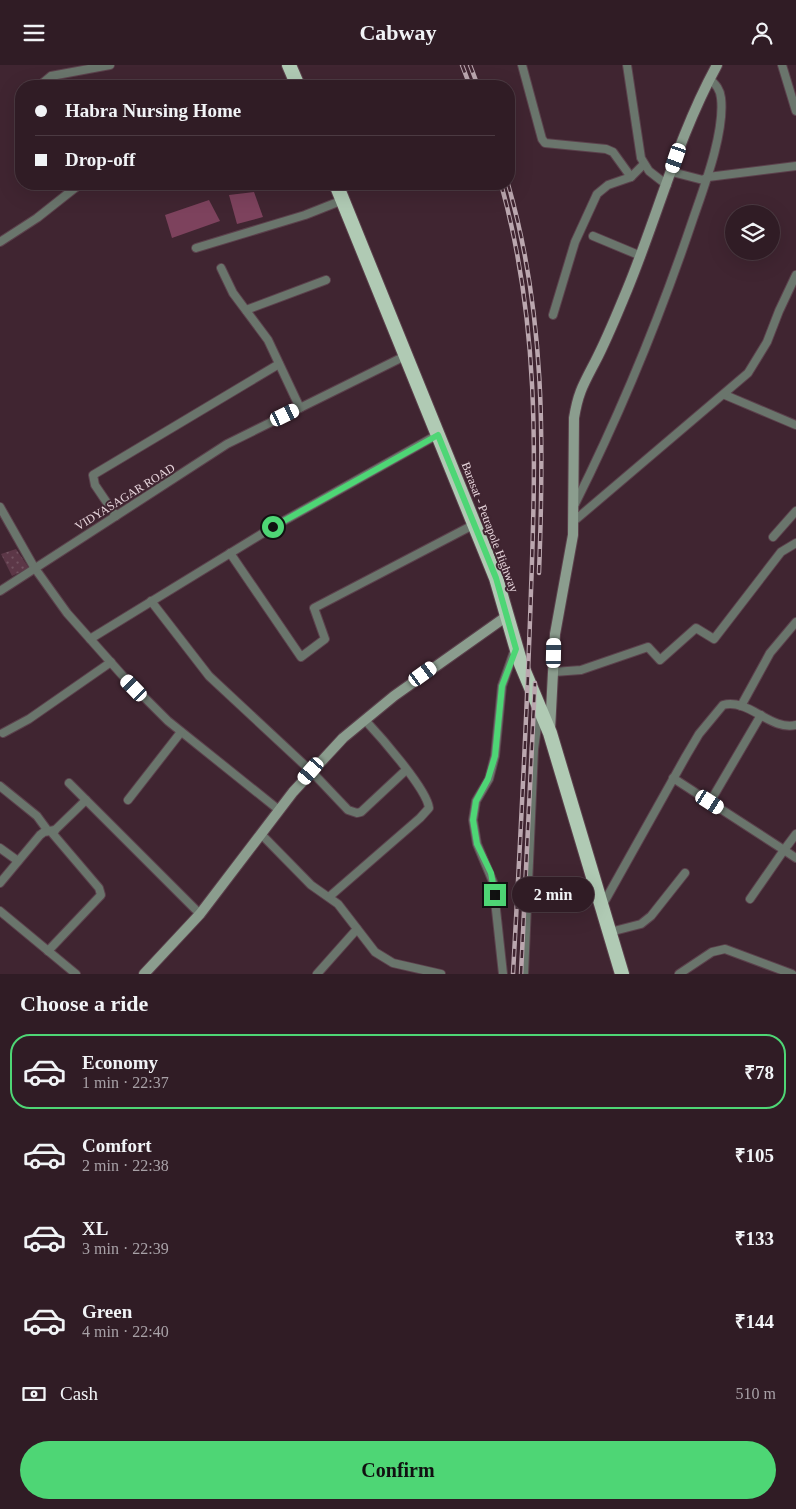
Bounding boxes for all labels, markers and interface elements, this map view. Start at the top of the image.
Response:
icon: menu [20,19,48,47]
icon: person [748,19,776,47]
text: Cabway [359,20,437,45]
text: Habra Nursing Home [65,100,241,121]
car [664,141,687,175]
text: Drop-off [65,149,135,170]
map controls [725,205,780,260]
button: layers [725,205,780,260]
car [268,402,301,428]
street label: VIDYASAGAR ROAD [73,460,178,533]
street label: Barasat - Petrapole Highway [459,460,521,594]
route start [262,516,284,538]
car [546,638,561,668]
car [406,659,439,689]
car [118,672,149,704]
car [295,755,326,787]
car [693,788,726,816]
callout: 2 min [512,877,595,913]
route end [484,884,506,906]
text: 2 min [534,886,572,903]
text: Choose a ride [20,991,148,1016]
icon: car [22,1049,67,1094]
text: Economy [82,1052,158,1073]
text: ₹78 [744,1062,774,1083]
text: 1 min · 22:37 [82,1074,169,1091]
icon: car [22,1132,67,1177]
text: Comfort [82,1135,152,1156]
text: ₹105 [735,1145,774,1166]
text: 2 min · 22:38 [82,1157,169,1174]
icon: car [22,1215,67,1260]
text: XL [82,1218,108,1239]
text: ₹133 [735,1228,774,1249]
text: 3 min · 22:39 [82,1240,169,1257]
icon: car [22,1298,67,1343]
text: Green [82,1301,132,1322]
text: ₹144 [735,1311,774,1332]
text: 4 min · 22:40 [82,1323,169,1340]
icon: cash [20,1380,48,1408]
text: Cash [60,1383,98,1404]
text: 510 m [736,1385,776,1402]
button: Confirm [20,1441,776,1499]

